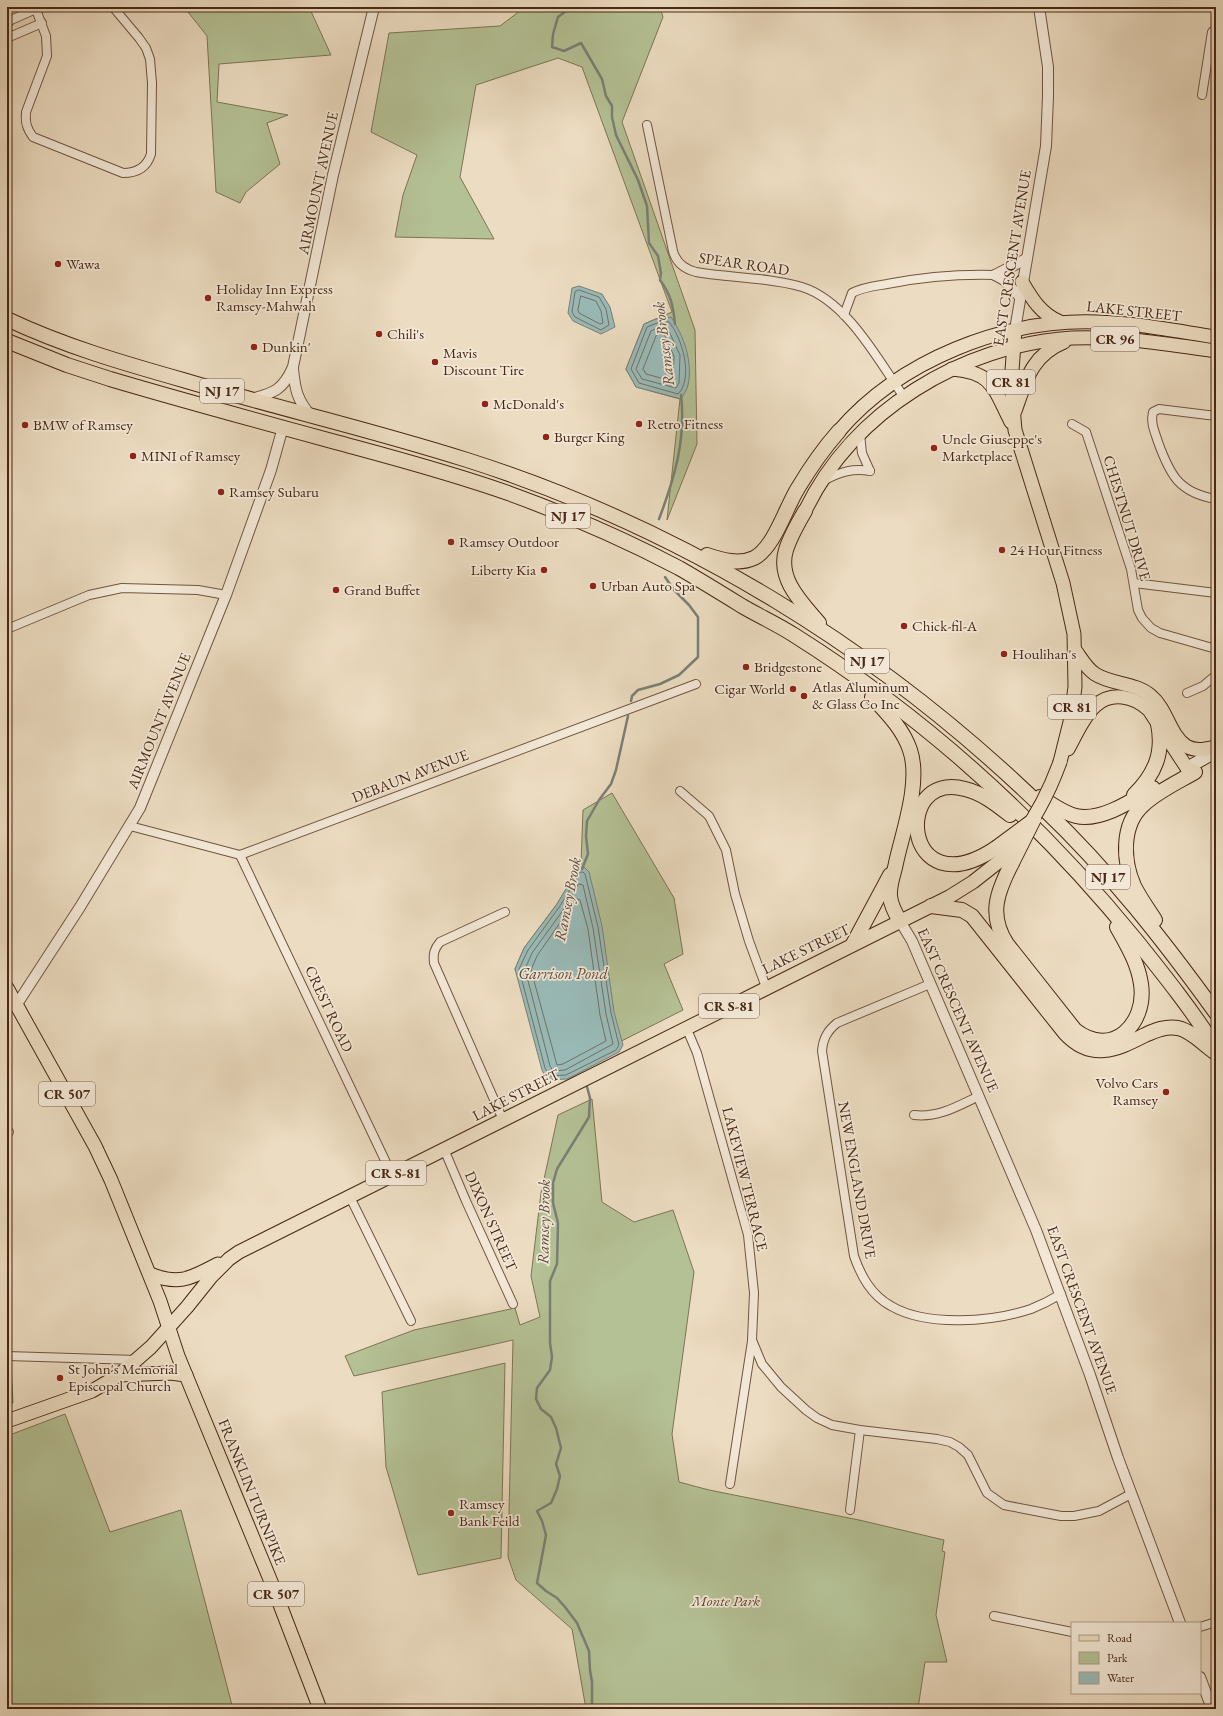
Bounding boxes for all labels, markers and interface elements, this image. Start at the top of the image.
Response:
street label: AIRMOUNT AVENUE [293,109,342,257]
street label: EAST CRESCENT AVENUE [988,168,1035,347]
street label: SPEAR ROAD [698,248,791,279]
place label: Wawa [66,254,100,273]
marker: Wawa [53,259,63,269]
place label: Holiday Inn Express Ramsey-Mahwah [216,279,333,315]
marker: Holiday Inn Express Ramsey-Mahwah [203,293,213,303]
street label: LAKE STREET [1086,296,1183,325]
water label: Ramsey Brook [648,300,679,387]
place label: Chili's [387,324,424,343]
road number: CR 96 [1091,327,1139,351]
marker: Chili's [374,329,384,339]
place label: Dunkin' [262,337,311,356]
marker: Dunkin' [249,342,259,352]
place label: Mavis Discount Tire [443,343,524,379]
marker: Mavis Discount Tire [430,357,440,367]
road number: CR 81 [987,370,1035,394]
road number: NJ 17 [200,379,244,403]
place label: McDonald's [493,394,564,413]
marker: McDonald's [480,399,490,409]
place label: Retro Fitness [647,414,723,433]
place label: BMW of Ramsey [33,415,133,434]
marker: Retro Fitness [634,419,644,429]
marker: BMW of Ramsey [20,420,30,430]
place label: Burger King [554,427,625,446]
place label: Uncle Giuseppe's Marketplace [942,429,1042,465]
marker: Burger King [541,432,551,442]
marker: Uncle Giuseppe's Marketplace [929,443,939,453]
place label: MINI of Ramsey [141,446,241,465]
marker: MINI of Ramsey [128,451,138,461]
street label: CHESTNUT DRIVE [1099,453,1156,583]
place label: Ramsey Subaru [229,482,319,501]
marker: Ramsey Subaru [216,487,226,497]
road number: NJ 17 [546,504,590,528]
place label: Ramsey Outdoor [459,532,559,551]
marker: Ramsey Outdoor [446,537,456,547]
place label: 24 Hour Fitness [1010,540,1103,559]
marker: 24 Hour Fitness [997,545,1007,555]
place label: Liberty Kia [471,560,536,579]
marker: Liberty Kia [539,565,549,575]
place label: Urban Auto Spa [601,576,695,595]
place label: Grand Buffet [344,580,420,599]
marker: Urban Auto Spa [588,581,598,591]
marker: Grand Buffet [331,585,341,595]
place label: Chick-fil-A [912,616,978,635]
marker: Chick-fil-A [899,621,909,631]
place label: Houlihan's [1012,644,1076,663]
street label: AIRMOUNT AVENUE [122,649,195,793]
road number: NJ 17 [845,649,889,673]
marker: Houlihan's [999,649,1009,659]
place label: Bridgestone [754,657,822,676]
marker: Bridgestone [741,662,751,672]
place label: Atlas Aluminum & Glass Co Inc [811,677,910,713]
place label: Cigar World [714,679,785,698]
marker: Cigar World [788,684,798,694]
marker: Atlas Aluminum & Glass Co Inc [799,691,809,701]
road number: CR 81 [1048,695,1096,719]
street label: DEBAUN AVENUE [349,744,471,806]
water label: Ramsey Brook [549,855,586,943]
road number: NJ 17 [1086,865,1130,889]
street label: LAKE STREET [759,919,854,978]
street label: EAST CRESCENT AVENUE [914,925,1004,1095]
street label: CREST ROAD [301,963,358,1055]
water label: Garrison Pond [518,963,608,984]
road number: CR S-81 [699,994,759,1018]
street label: LAKE STREET [469,1064,563,1125]
place label: Volvo Cars Ramsey [1096,1073,1158,1109]
road number: CR 507 [39,1082,95,1106]
marker: Volvo Cars Ramsey [1161,1087,1171,1097]
street label: NEW ENGLAND DRIVE [834,1100,881,1261]
street label: LAKEVIEW TERRACE [718,1105,773,1253]
road number: CR S-81 [366,1161,426,1185]
street label: DIXON STREET [461,1168,522,1275]
water label: Ramsey Brook [532,1179,555,1265]
street label: EAST CRESCENT AVENUE [1043,1223,1122,1397]
place label: St John's Memorial Episcopal Church [68,1359,178,1395]
marker: St John's Memorial Episcopal Church [55,1373,65,1383]
street label: FRANKLIN TURNPIKE [214,1416,291,1568]
place label: Ramsey Bank Feild [459,1494,520,1530]
marker: Ramsey Bank Feild [446,1508,456,1518]
road number: CR 507 [248,1582,304,1606]
park label: Monte Park [691,1591,760,1610]
legend [1071,1622,1201,1694]
text: Road [1107,1630,1133,1646]
text: Park [1107,1650,1128,1666]
text: Water [1107,1670,1134,1686]

